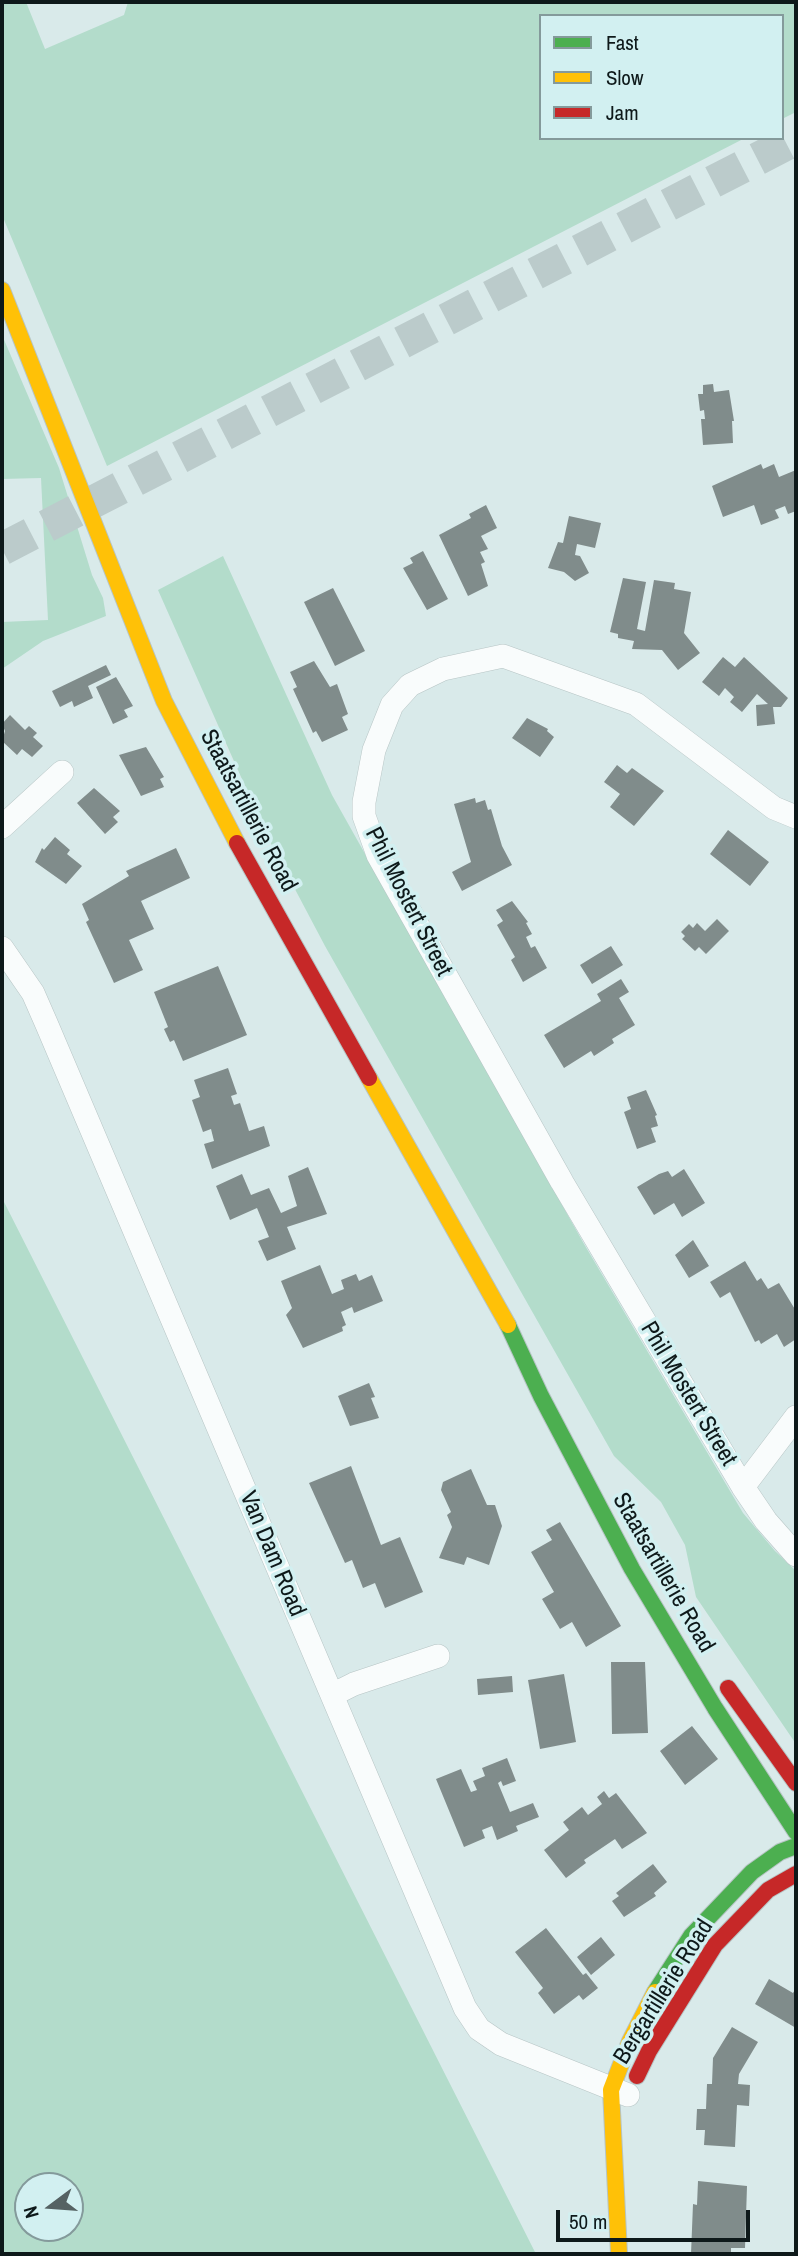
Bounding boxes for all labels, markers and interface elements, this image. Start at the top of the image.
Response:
legend [539,14,784,140]
text: Fast [606,28,639,57]
text: Slow [606,63,643,92]
text: Jam [606,98,639,127]
street label: Staatsartillerie Road [193,725,303,897]
street label: Phil Mostert Street [358,823,458,981]
street label: Phil Mostert Street [634,1317,742,1471]
street label: Van Dam Road [233,1487,311,1621]
street label: Staatsartillerie Road [606,1488,720,1658]
street label: Bergartillerie Road [608,1914,720,2070]
north arrow [14,2172,84,2242]
scale bar [560,2196,754,2240]
text: N [17,2203,45,2221]
text: 50 m [569,2207,607,2236]

